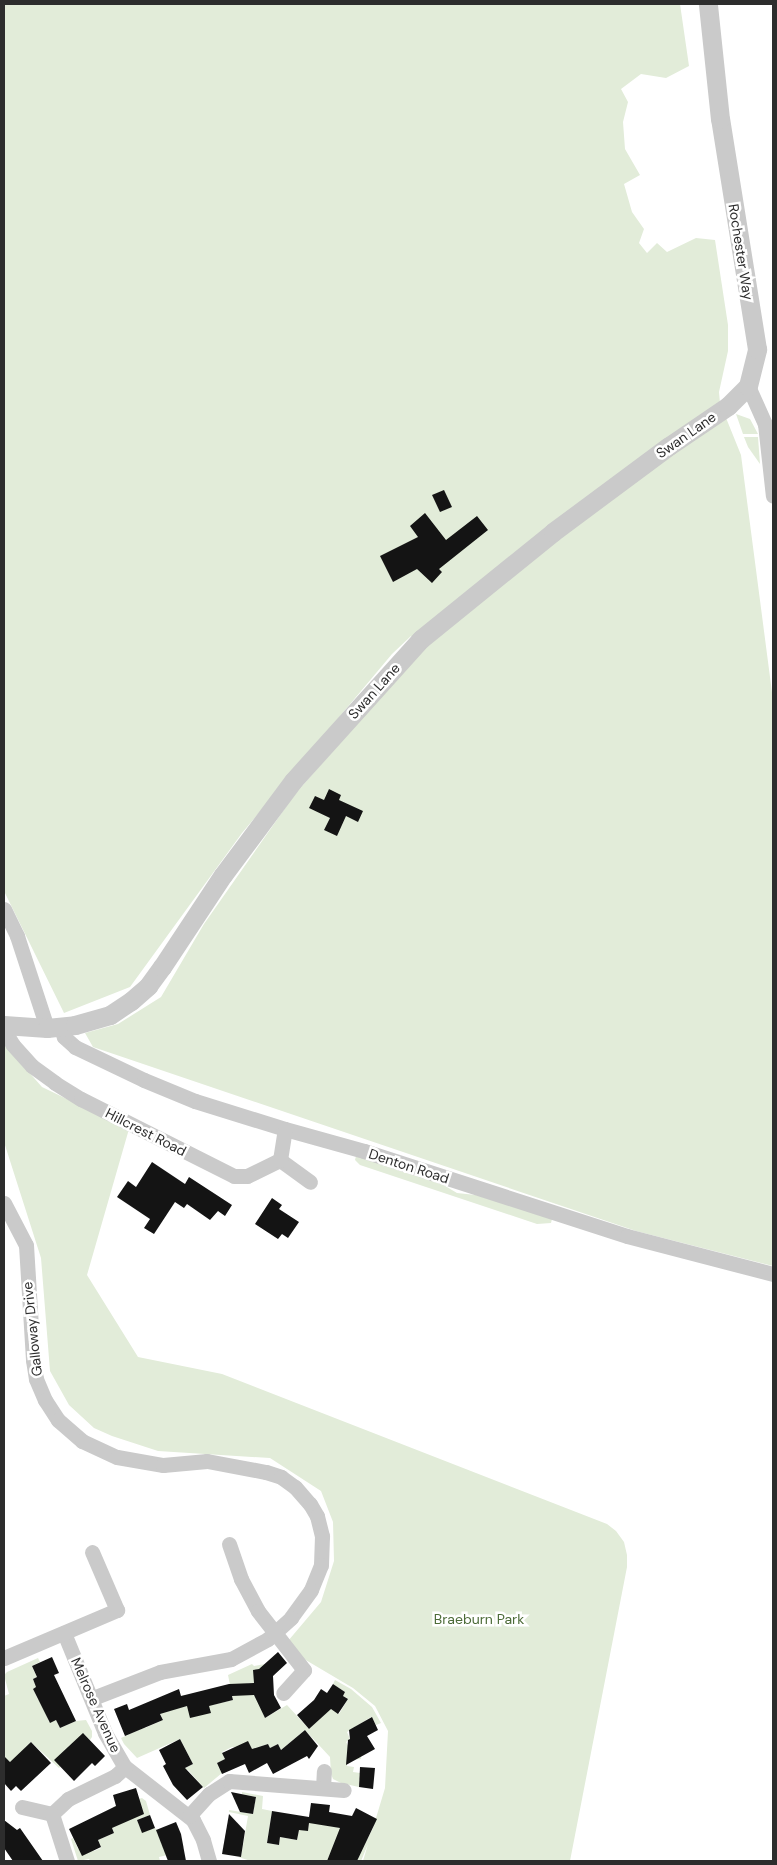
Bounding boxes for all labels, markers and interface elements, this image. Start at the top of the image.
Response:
street label: Rochester Way [725,203,757,301]
street label: Swan Lane [653,408,719,462]
street label: Swan Lane [345,660,403,722]
street label: Hillcrest Road [103,1104,189,1160]
street label: Denton Road [367,1145,451,1187]
street label: Galloway Drive [19,1281,45,1377]
park label: Braeburn Park [434,1611,524,1627]
street label: Melrose Avenue [68,1655,124,1755]

